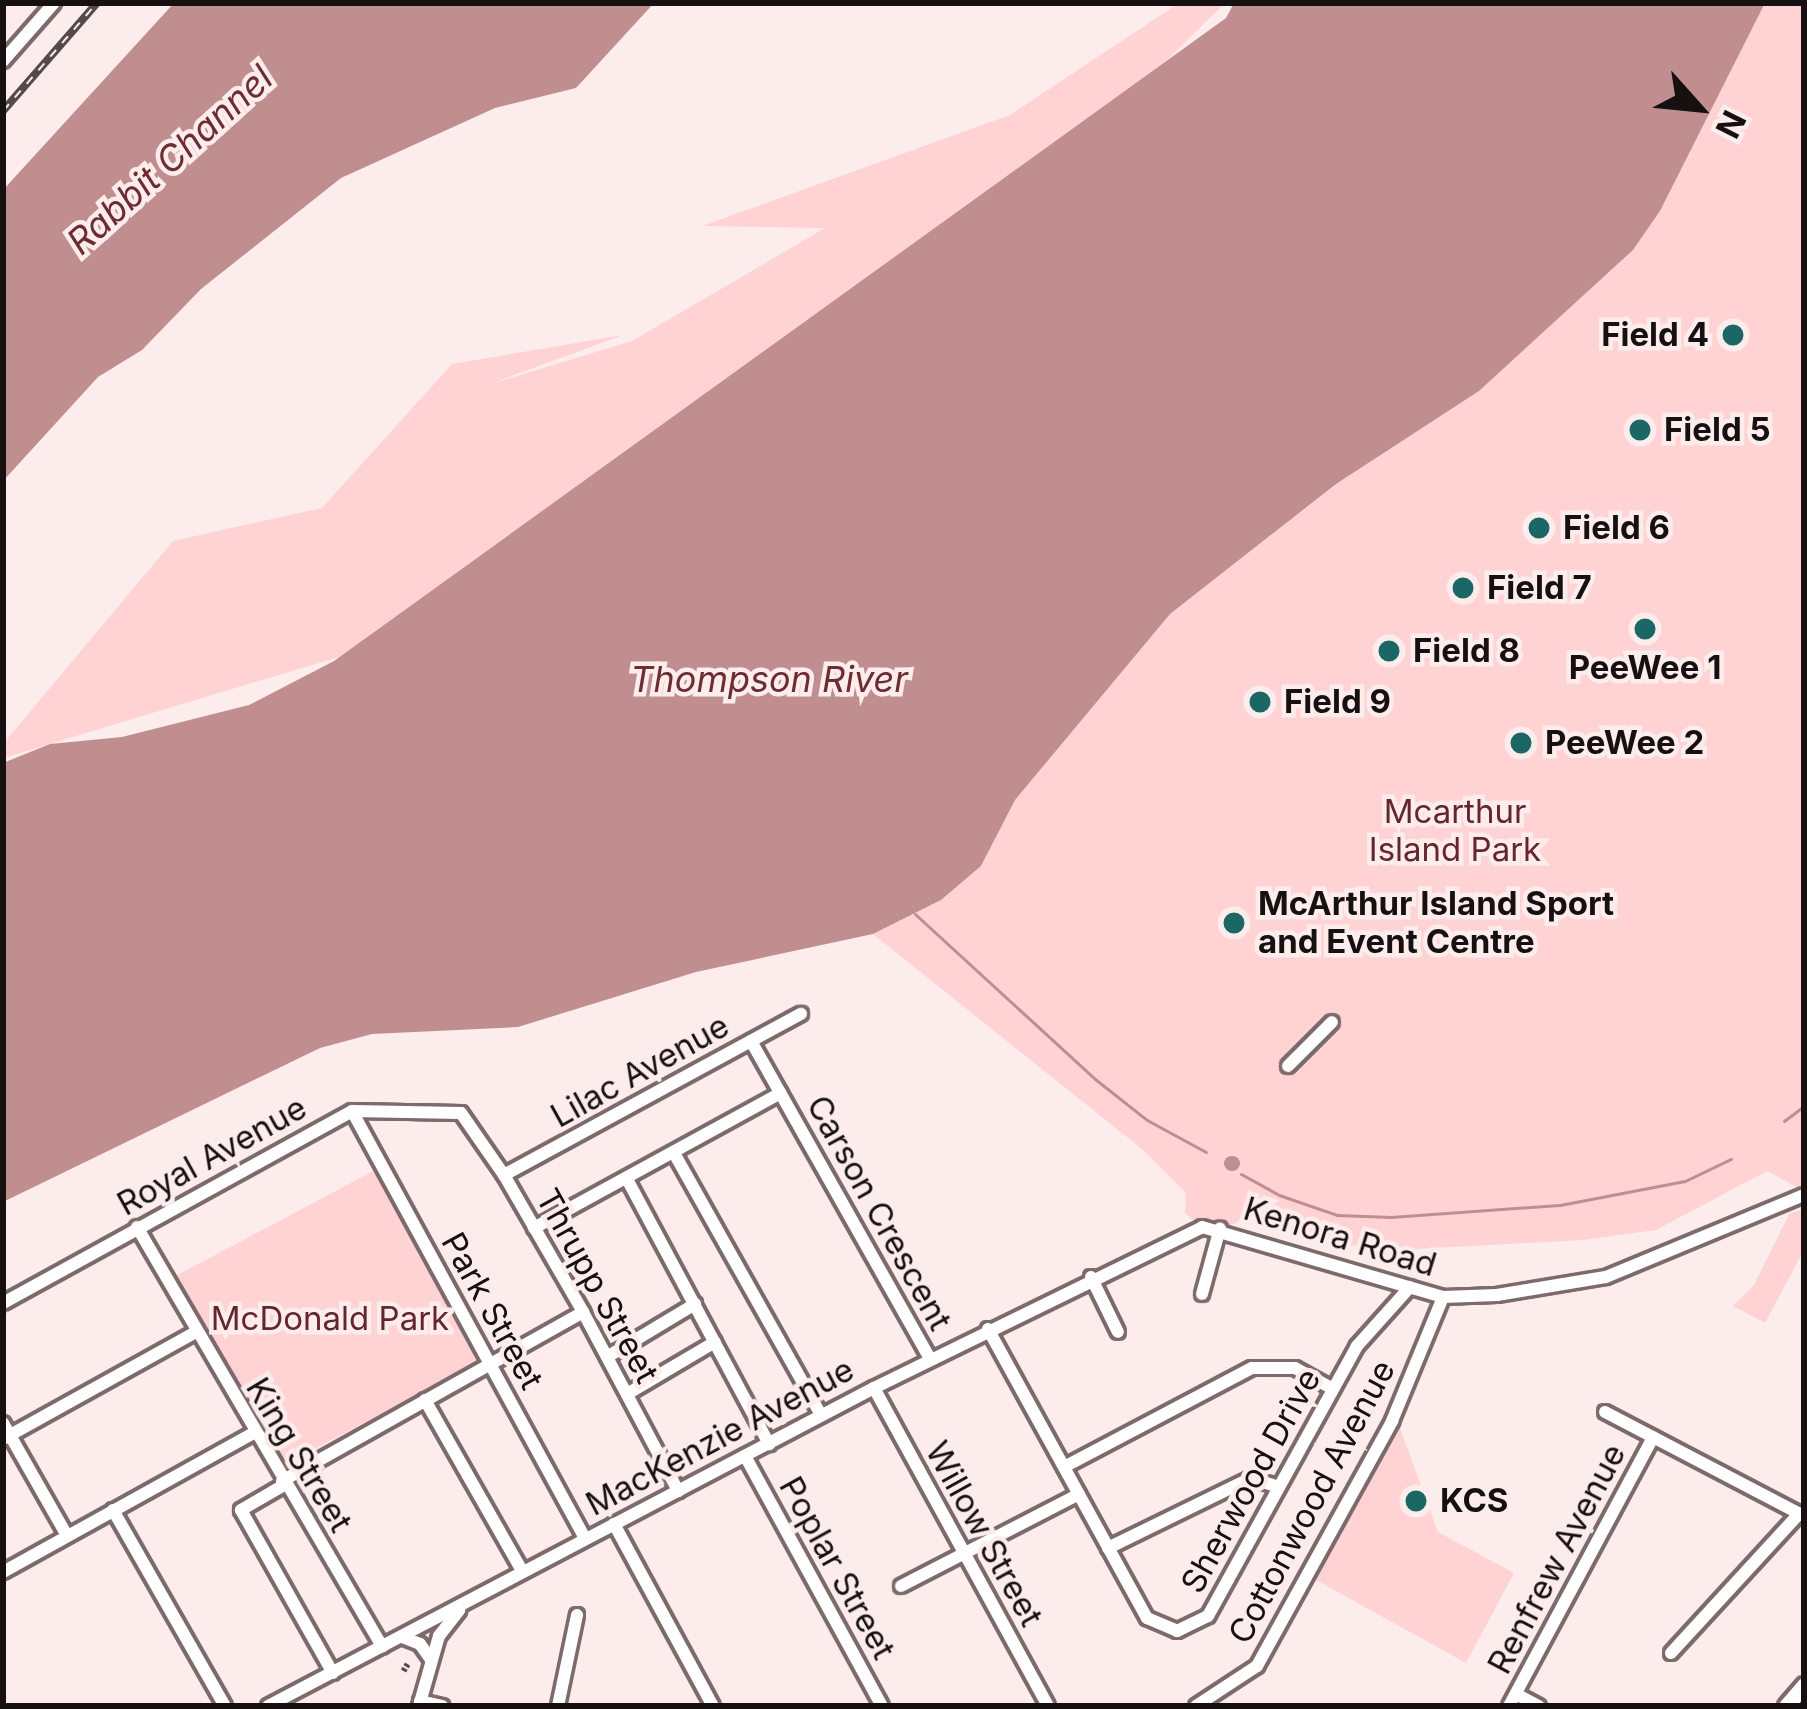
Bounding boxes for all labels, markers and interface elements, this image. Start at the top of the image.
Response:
north arrow [1639,48,1759,168]
water label: Rabbit Channel [58,57,282,263]
text: N [1708,104,1755,145]
place label: Field 4 [1601,315,1709,355]
marker: Field 4 [1720,322,1746,348]
place label: Field 5 [1664,410,1771,450]
marker: Field 5 [1627,417,1653,443]
place label: Field 6 [1563,508,1670,548]
marker: Field 6 [1526,515,1552,541]
place label: Field 7 [1487,568,1592,608]
marker: Field 7 [1450,575,1476,601]
marker: PeeWee 1 [1632,616,1658,642]
place label: Field 8 [1413,631,1520,671]
marker: Field 8 [1376,638,1402,664]
place label: PeeWee 1 [1569,648,1721,688]
water label: Thompson River [630,658,908,702]
place label: Field 9 [1284,682,1391,722]
marker: Field 9 [1247,689,1273,715]
place label: PeeWee 2 [1545,723,1704,763]
marker: PeeWee 2 [1508,730,1534,756]
park label: Mcarthur Island Park [1369,792,1541,870]
place label: McArthur Island Sport and Event Centre [1258,884,1614,962]
marker: McArthur Island Sport and Event Centre [1221,910,1247,936]
street label: Lilac Avenue [544,1006,736,1136]
street label: Royal Avenue [111,1088,313,1224]
street label: Carson Crescent [798,1089,960,1337]
street label: Thrupp Street [527,1182,667,1390]
street label: Kenora Road [1239,1189,1441,1285]
street label: Park Street [433,1226,551,1396]
park label: McDonald Park [211,1299,449,1339]
street label: MacKenzie Avenue [579,1350,861,1524]
street label: Cottonwood Avenue [1221,1354,1403,1650]
street label: Sherwood Drive [1173,1362,1329,1600]
street label: King Street [238,1371,360,1539]
street label: Willow Street [917,1435,1051,1633]
street label: Renfrew Avenue [1480,1437,1634,1681]
street label: Poplar Street [771,1470,903,1666]
place label: KCS [1440,1481,1508,1521]
marker: KCS [1403,1488,1429,1514]

